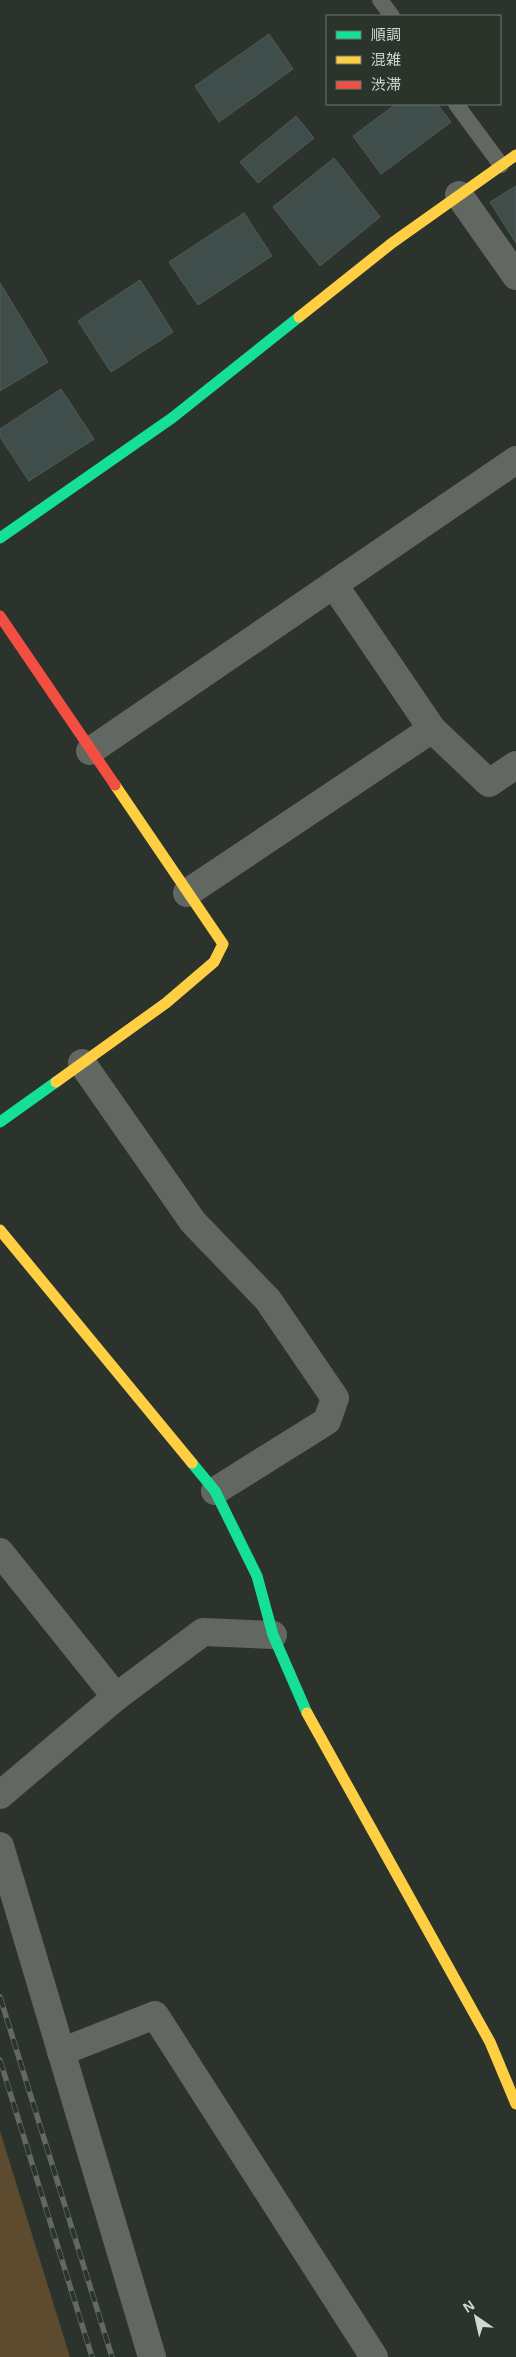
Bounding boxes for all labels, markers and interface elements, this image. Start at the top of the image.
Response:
legend [326,15,501,105]
text: 順調 [371,26,401,43]
text: 混雑 [371,51,401,68]
text: 渋滞 [371,76,401,93]
north arrow [451,2292,501,2342]
text: N [460,2297,477,2316]

